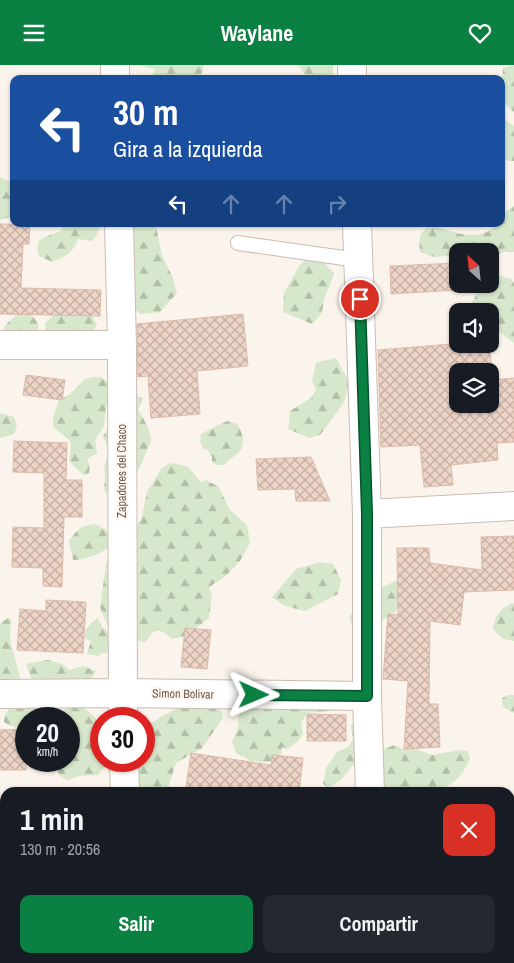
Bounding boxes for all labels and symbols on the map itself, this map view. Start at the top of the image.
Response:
north arrow [449,243,499,293]
pin [339,278,381,320]
street label: Zapadores del Chaco [114,424,130,518]
position arrow [227,668,279,720]
street label: Simon Bolivar [152,685,215,703]
speed limit sign: 30 [90,707,155,772]

